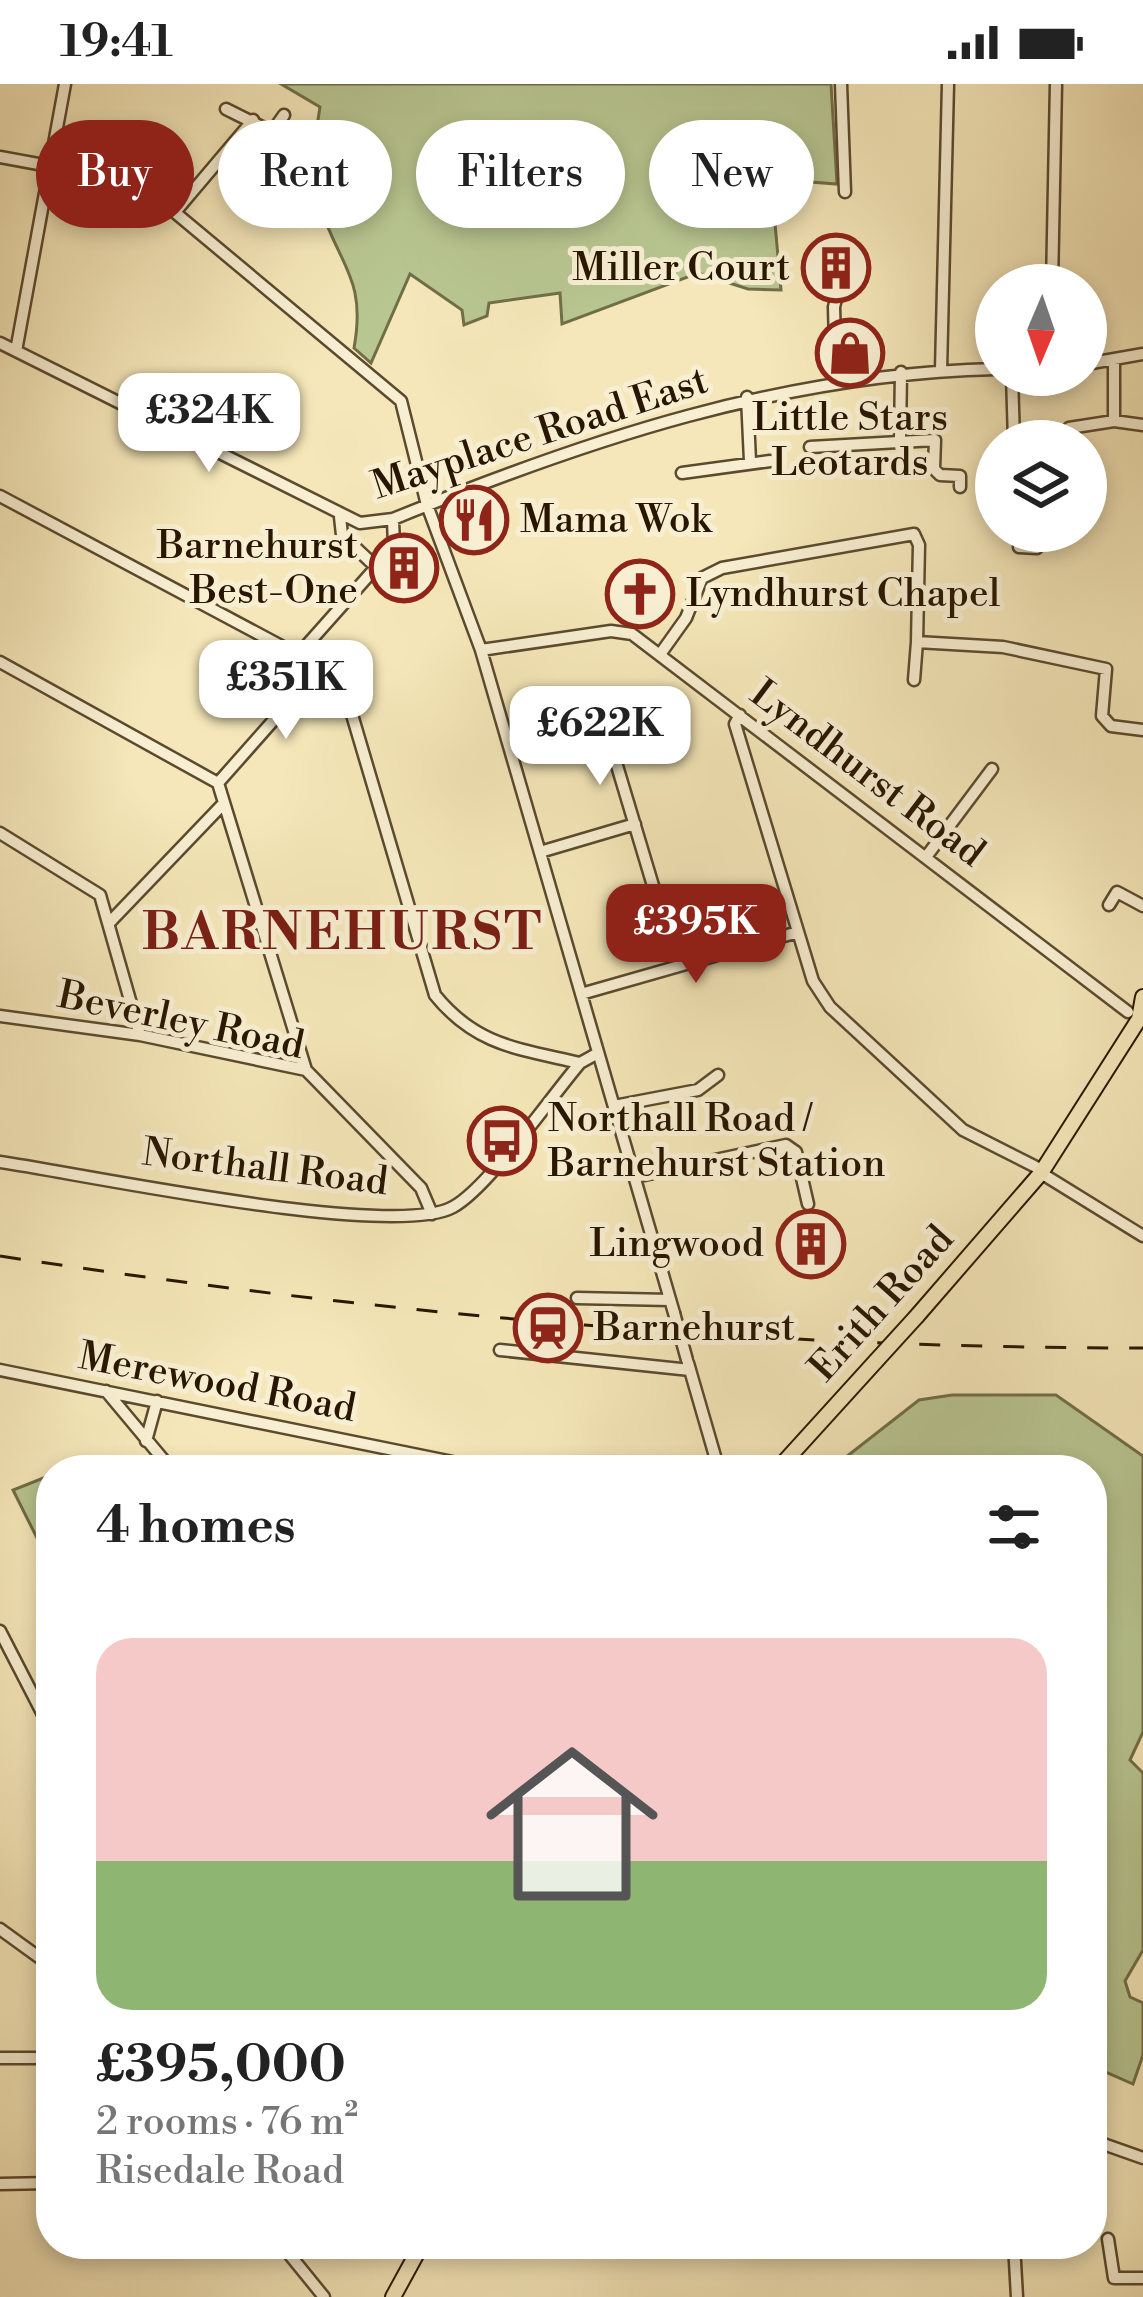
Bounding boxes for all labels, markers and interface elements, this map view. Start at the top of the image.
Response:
text: 19:41 [60,14,173,71]
chip: Buy [36,120,194,228]
chip: Rent [218,120,392,228]
chip: Filters [416,120,625,228]
chip: New [649,120,814,228]
building icon: Miller Court [801,233,871,303]
place label: Miller Court [572,244,790,293]
north arrow [975,264,1107,396]
map controls [975,264,1107,552]
shop icon: Little Stars Leotards [815,318,885,388]
street label: Mayplace Road East [366,356,714,511]
pin: £324K [125,373,293,475]
text: £324K [145,387,273,436]
place label: Little Stars Leotards [752,394,948,488]
button: layers [975,420,1107,552]
restaurant icon: Mama Wok [439,485,509,555]
place label: Mama Wok [520,496,713,545]
place label: Barnehurst Best-One [156,522,358,616]
building icon: Barnehurst Best-One [369,533,439,603]
church icon: Lyndhurst Chapel [605,559,675,629]
place label: Lyndhurst Chapel [686,570,1000,619]
pin: £351K [202,640,370,742]
text: £351K [226,654,346,703]
street label: Lyndhurst Road [740,670,994,878]
pin: £622K [516,686,684,788]
text: £622K [537,700,663,749]
pin: £395K [612,884,780,986]
text: £395K [633,898,759,947]
district label: BARNEHURST [142,902,544,966]
street label: Beverley Road [53,971,308,1071]
place label: Northall Road / Barnehurst Station [547,1095,886,1189]
bus stop icon: Northall Road / Barnehurst Station [467,1106,537,1176]
street label: Northall Road [139,1129,391,1207]
building icon: Lingwood [776,1209,846,1279]
street label: Erith Road [799,1216,965,1392]
place label: Lingwood [589,1220,764,1269]
station icon: Barnehurst [513,1293,583,1363]
place label: Barnehurst [593,1304,795,1353]
street label: Merewood Road [74,1332,360,1434]
icon: filters [981,1494,1047,1560]
text: 4 homes [96,1495,296,1559]
icon: home [464,1716,680,1932]
text: £395,000 [96,2034,346,2098]
text: 2 rooms · 76 m² [96,2098,358,2147]
text: Risedale Road [96,2147,344,2196]

